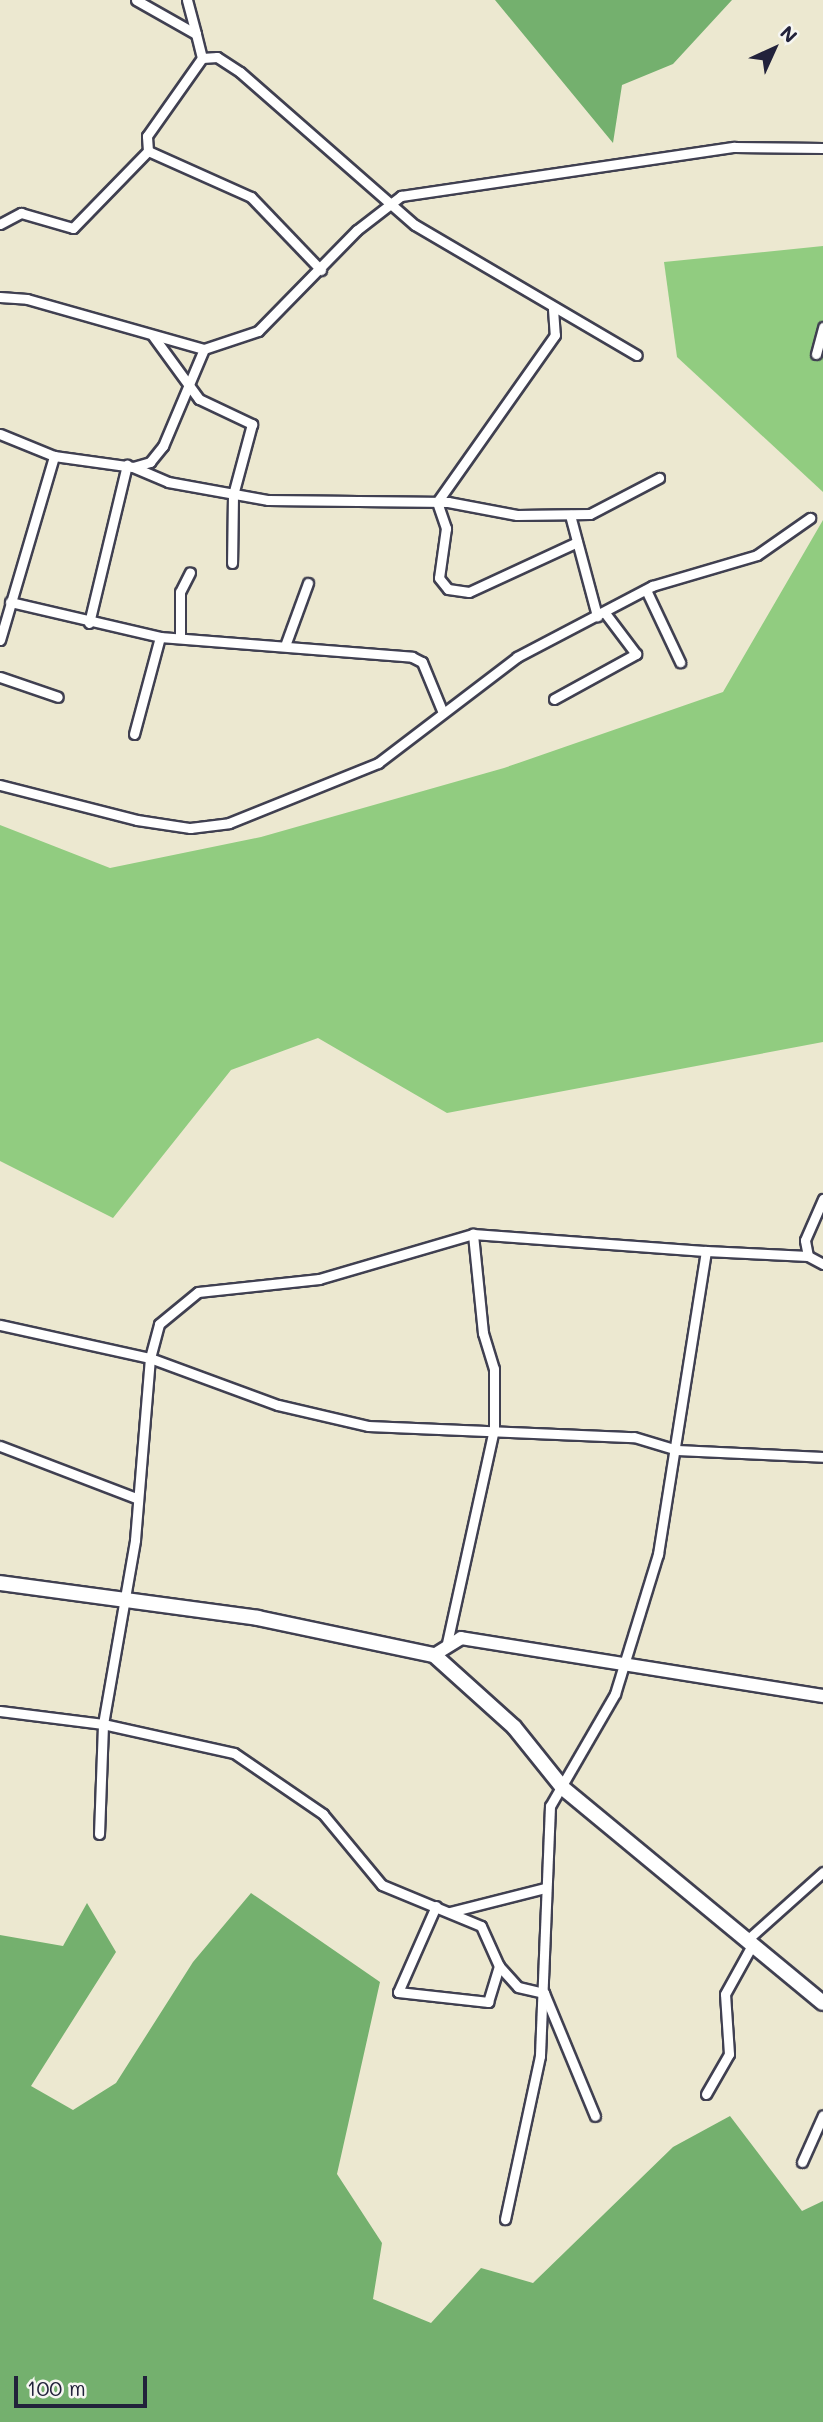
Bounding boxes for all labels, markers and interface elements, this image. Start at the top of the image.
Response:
north arrow [739,14,809,84]
text: N [775,20,803,48]
scale bar [18,2362,150,2406]
text: 100 m [27,2374,86,2401]

